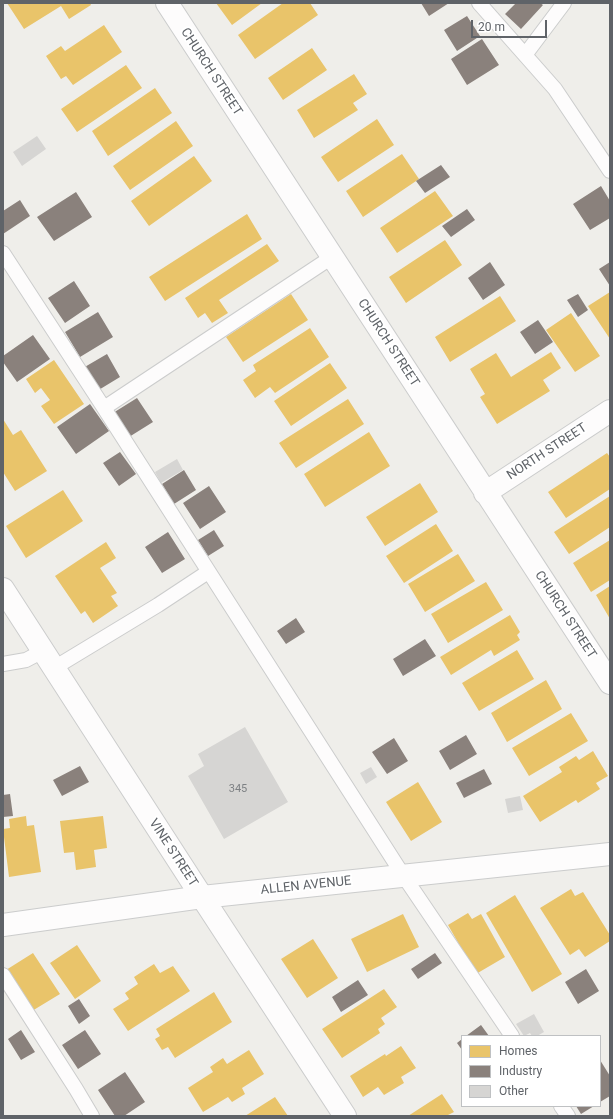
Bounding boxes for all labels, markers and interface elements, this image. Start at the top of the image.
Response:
scale bar [473,12,549,38]
text: 20 m [478,20,505,34]
street label: CHURCH STREET [177,25,245,119]
street label: CHURCH STREET [354,296,422,390]
street label: NORTH STREET [504,420,590,484]
street label: CHURCH STREET [531,568,599,662]
house number: 345 [229,782,247,796]
street label: VINE STREET [145,816,201,890]
street label: ALLEN AVENUE [260,873,352,899]
legend [461,1035,601,1107]
text: Homes [499,1044,537,1058]
text: Industry [499,1064,542,1078]
text: Other [499,1084,528,1098]

